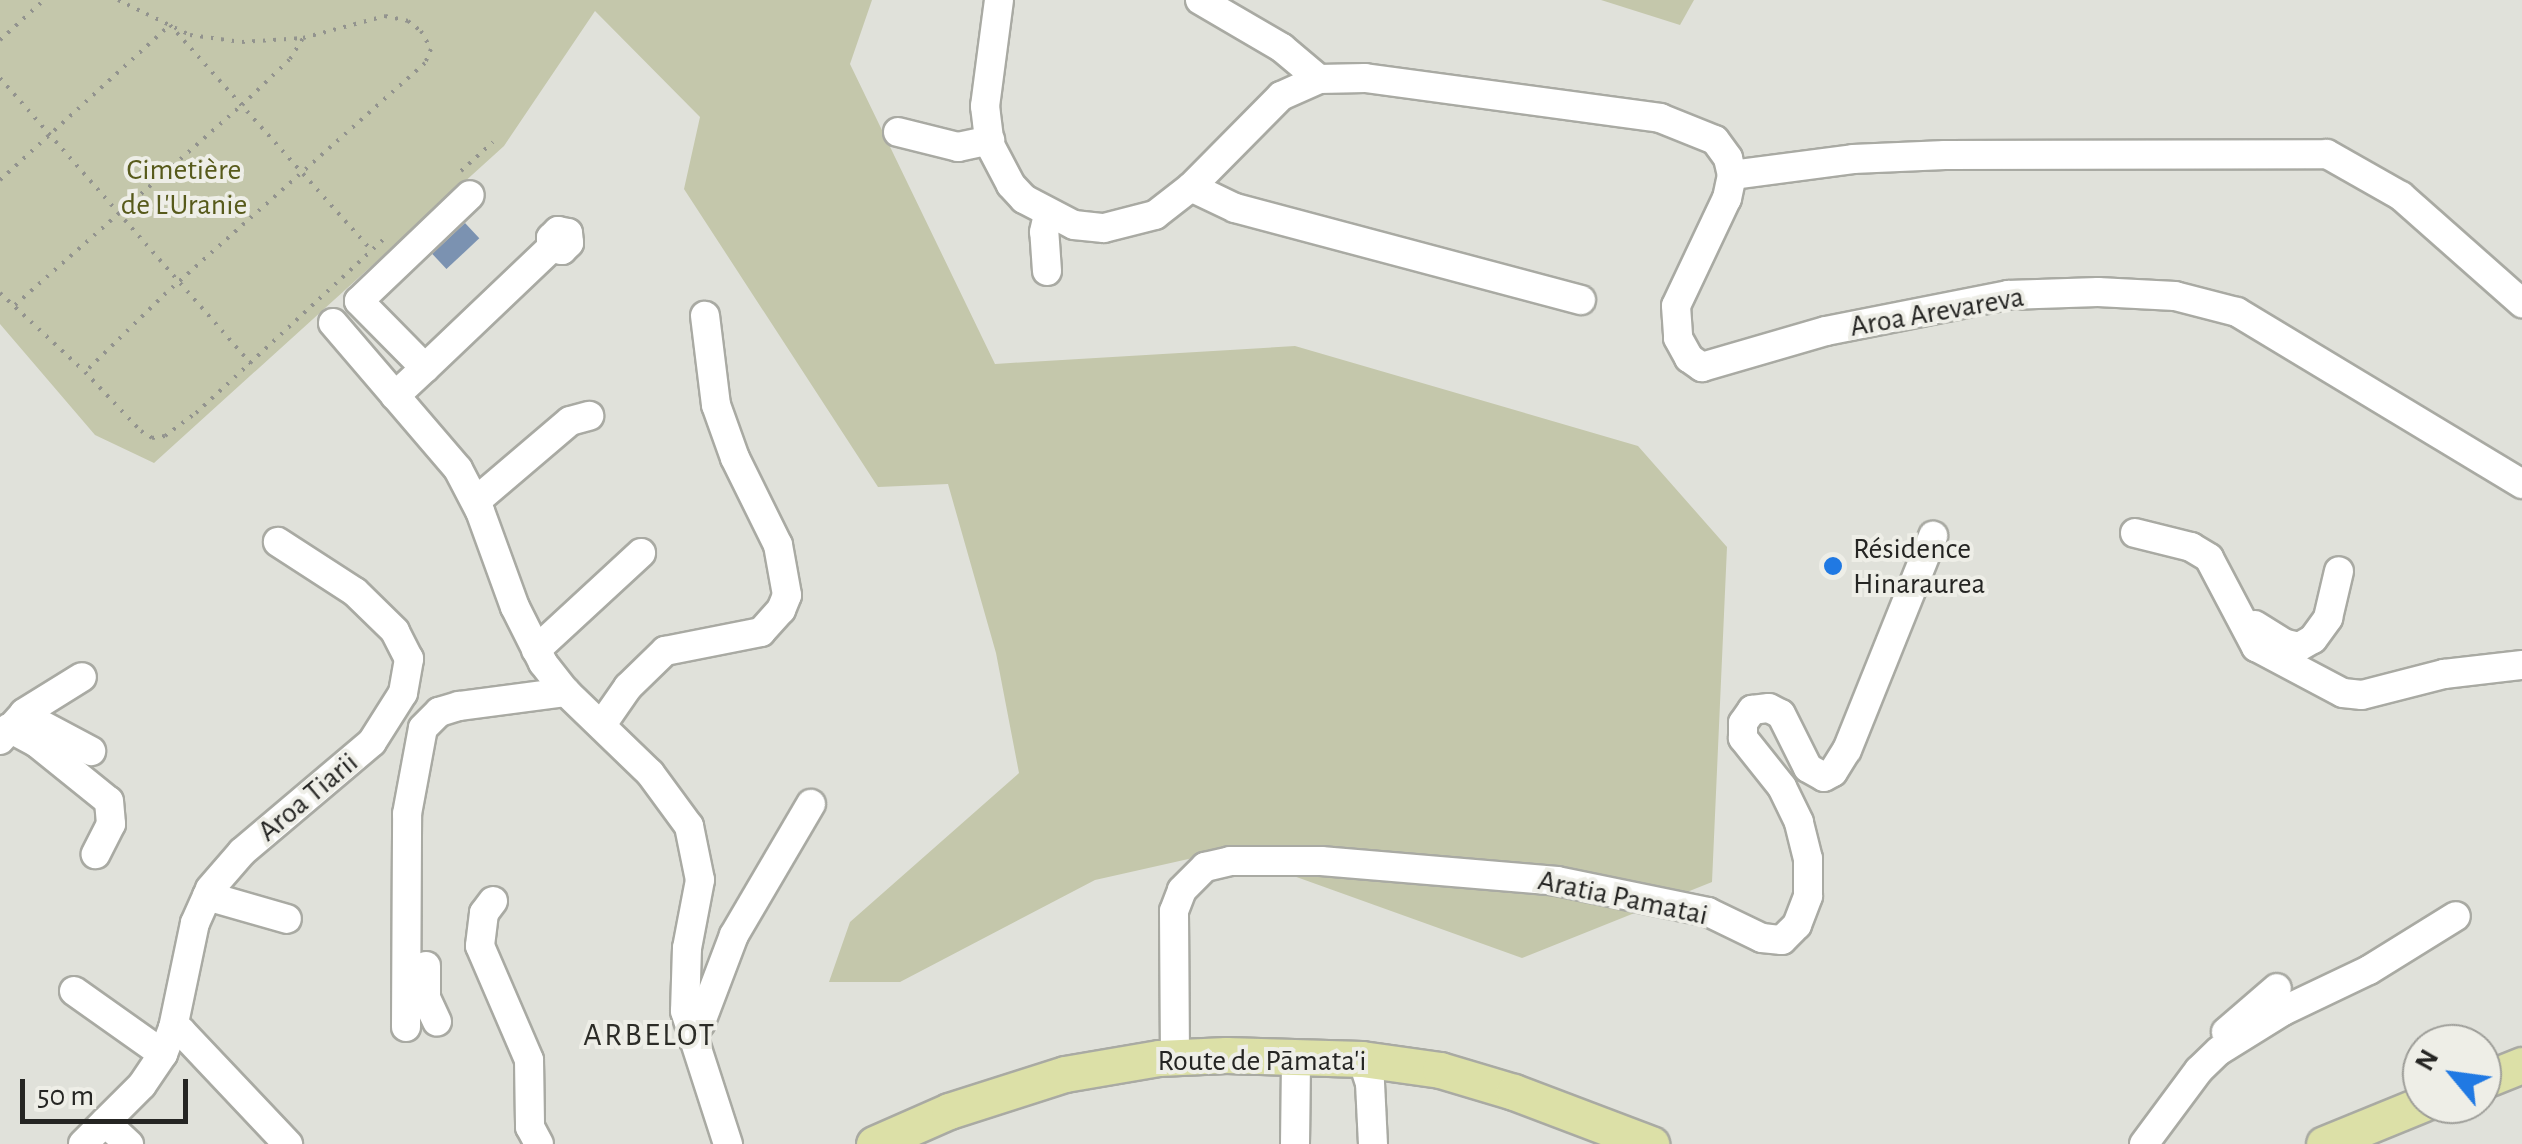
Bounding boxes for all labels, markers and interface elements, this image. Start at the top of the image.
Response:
park label: Cimetière de L'Uranie [121,152,247,222]
street label: Aroa Arevareva [1847,279,2027,345]
place label: Résidence Hinaraurea [1853,531,1985,602]
marker: Résidence Hinaraurea [1822,555,1844,577]
street label: Aroa Tiarii [250,745,366,849]
street label: Aratia Pamatai [1535,862,1711,934]
district label: ARBELOT [583,1016,717,1054]
north arrow [2402,1024,2502,1124]
street label: Route de Pāmata'i [1158,1043,1366,1079]
text: N [2411,1045,2444,1076]
scale bar [25,1059,192,1121]
text: 50 m [37,1081,94,1111]

